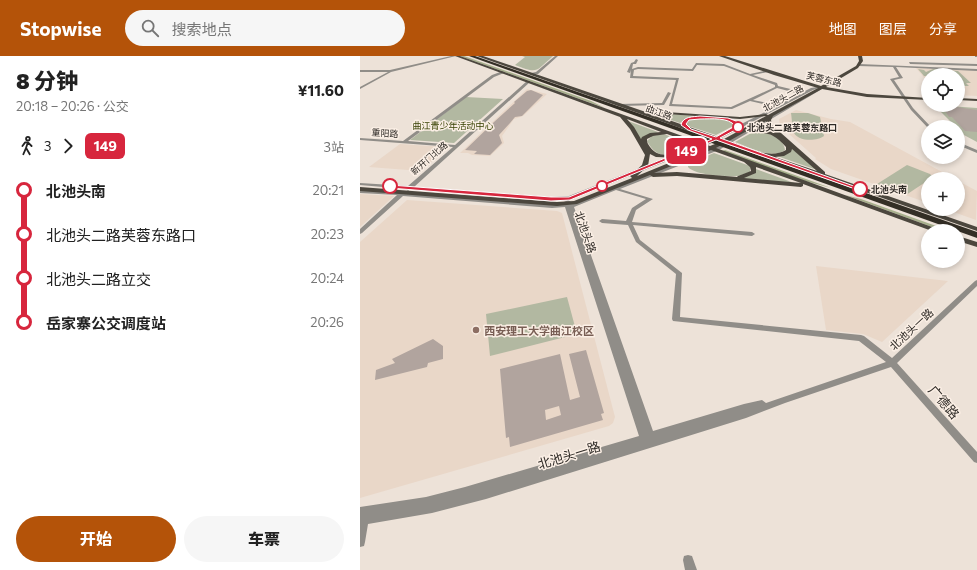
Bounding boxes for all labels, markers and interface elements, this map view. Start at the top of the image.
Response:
search box [125,10,405,46]
text: Stopwise [20,17,101,40]
icon: search [139,17,161,39]
text: 搜索地点 [171,20,231,38]
text: 地图 [829,20,857,37]
text: 图层 [879,20,907,37]
text: 分享 [929,20,957,37]
text: 8 分钟 [16,67,78,94]
map controls [921,68,965,268]
button: locate [921,68,965,112]
street label: 芙蓉东路 [805,70,843,88]
text: ¥11.60 [298,81,344,99]
street label: 北池头二路 [761,82,805,114]
text: 20:18 – 20:26 · 公交 [16,98,129,114]
street label: 曲江路 [644,102,674,122]
park label: 曲江青少年活动中心 [412,120,494,131]
button: layers [921,120,965,164]
marker: 北池头二路芙蓉东路口 [732,121,744,133]
place label: 北池头二路芙蓉东路口 [747,122,837,133]
street label: 重阳路 [371,127,399,139]
icon: walk [16,135,38,157]
icon: forward [57,135,79,157]
text: 149 [93,137,117,154]
text: 3 [44,138,51,154]
line badge: 149 [663,138,709,164]
text: 3站 [324,139,344,155]
street label: 新开门北路 [408,139,450,177]
text: 149 [674,142,698,159]
button: + [921,172,965,216]
unlabelled marker [382,178,398,194]
unlabelled marker [596,180,608,192]
marker: 北池头南 [852,181,868,197]
text: 北池头南 [46,182,106,200]
text: 20:21 [313,182,344,198]
place label: 北池头南 [871,184,907,195]
street label: 北池头路 [573,209,599,255]
button: − [921,224,965,268]
text: 北池头二路芙蓉东路口 [46,226,196,244]
text: 20:23 [311,226,344,242]
text: 北池头二路立交 [46,270,151,288]
text: 20:24 [310,270,344,286]
street label: 北池头一路 [886,305,936,353]
text: 岳家寨公交调度站 [46,314,166,332]
text: 20:26 [310,314,344,330]
place label: 西安理工大学曲江校区 [484,324,594,337]
marker: 西安理工大学曲江校区 [471,325,481,335]
street label: 广德路 [925,382,963,422]
street label: 北池头一路 [536,438,602,472]
button: 开始 [16,516,176,562]
button: 车票 [184,516,344,562]

